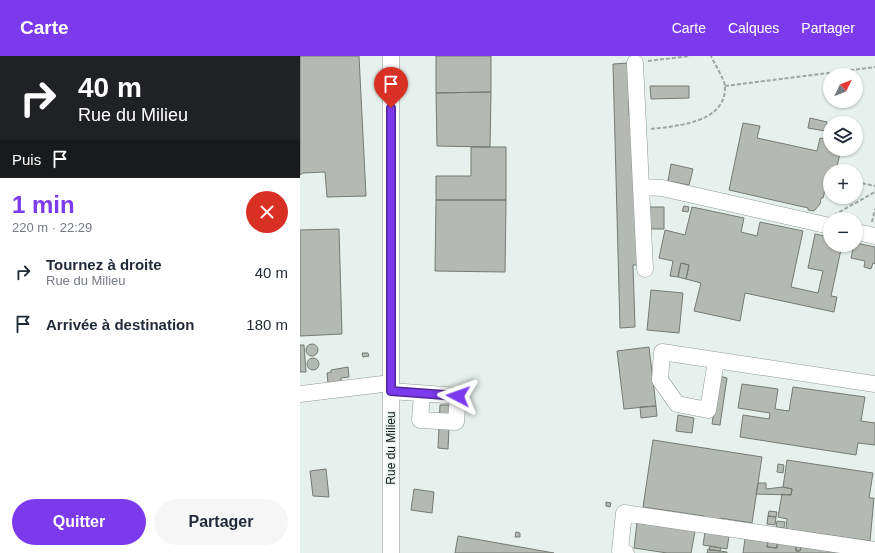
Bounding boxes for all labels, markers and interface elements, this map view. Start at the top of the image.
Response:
text: Carte [20,17,69,38]
text: Carte [672,20,706,36]
text: Calques [728,20,779,36]
text: Partager [801,20,855,36]
pin [374,67,408,108]
north arrow [823,68,863,108]
map controls [823,68,863,252]
icon: right [12,72,64,124]
text: 40 m [78,72,142,103]
icon: arrive [380,73,402,95]
text: Rue du Milieu [78,105,188,125]
button: layers [823,116,863,156]
icon: arrive [49,148,71,170]
text: Puis [12,151,41,168]
button: + [823,164,863,204]
text: 1 min [12,191,75,218]
button: close [246,191,288,233]
button: − [823,212,863,252]
text: 220 m · 22:29 [12,220,92,235]
text: Tournez à droite [46,256,162,273]
icon: right [12,261,34,283]
text: 40 m [255,264,288,281]
text: Rue du Milieu [46,273,126,288]
icon: arrive [12,313,34,335]
text: Arrivée à destination [46,316,194,333]
text: 180 m [246,316,288,333]
position arrow [437,375,479,417]
street label: Rue du Milieu [384,411,398,485]
button: Quitter [12,499,146,545]
button: Partager [154,499,288,545]

